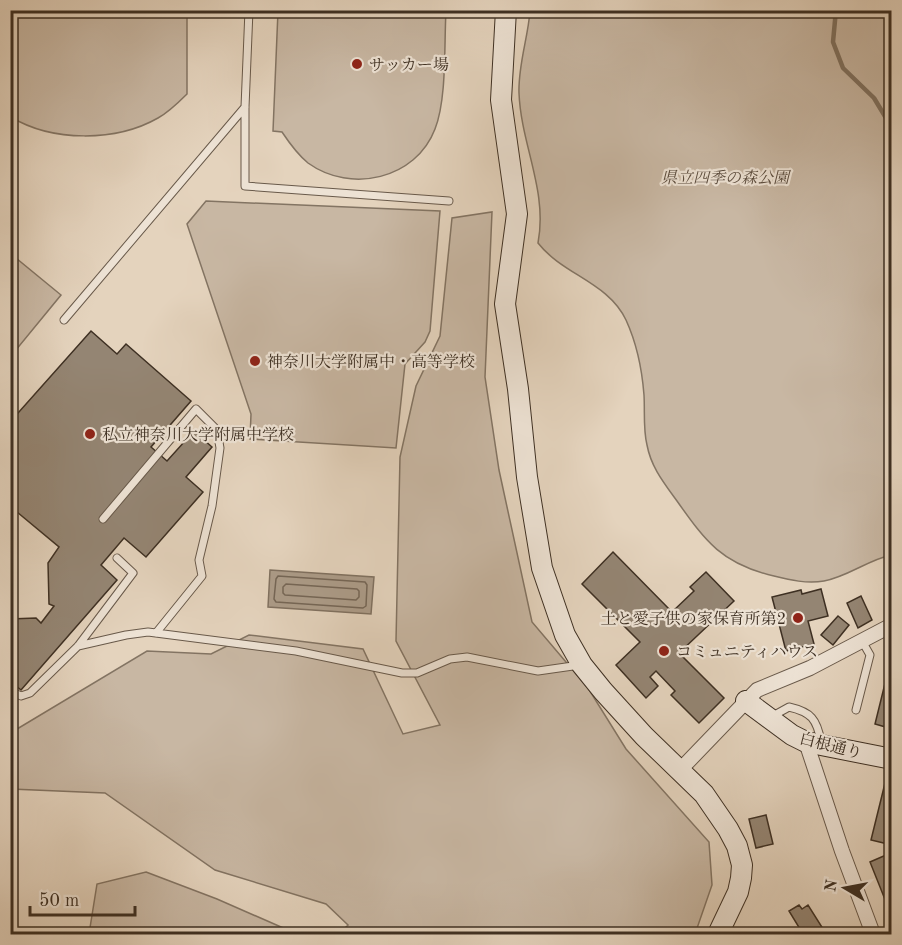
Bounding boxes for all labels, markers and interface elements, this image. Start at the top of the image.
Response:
place label: サッカー場 [369,56,449,74]
marker: サッカー場 [350,57,364,71]
park label: 県立四季の森公園 [661,169,792,187]
place label: 神奈川大学附属中・高等学校 [267,353,475,371]
marker: 神奈川大学附属中・高等学校 [248,354,262,368]
place label: 私立神奈川大学附属中学校 [102,426,294,444]
marker: 私立神奈川大学附属中学校 [83,427,97,441]
place label: 土と愛子供の家保育所第2 [601,610,786,628]
marker: 土と愛子供の家保育所第2 [791,611,805,625]
marker: コミュニティハウス [657,644,671,658]
place label: コミュニティハウス [676,644,818,661]
street label: 白根通り [798,729,864,762]
north arrow [815,858,875,918]
text: N [823,878,841,893]
scale bar [30,879,135,917]
text: 50 m [39,892,79,910]

